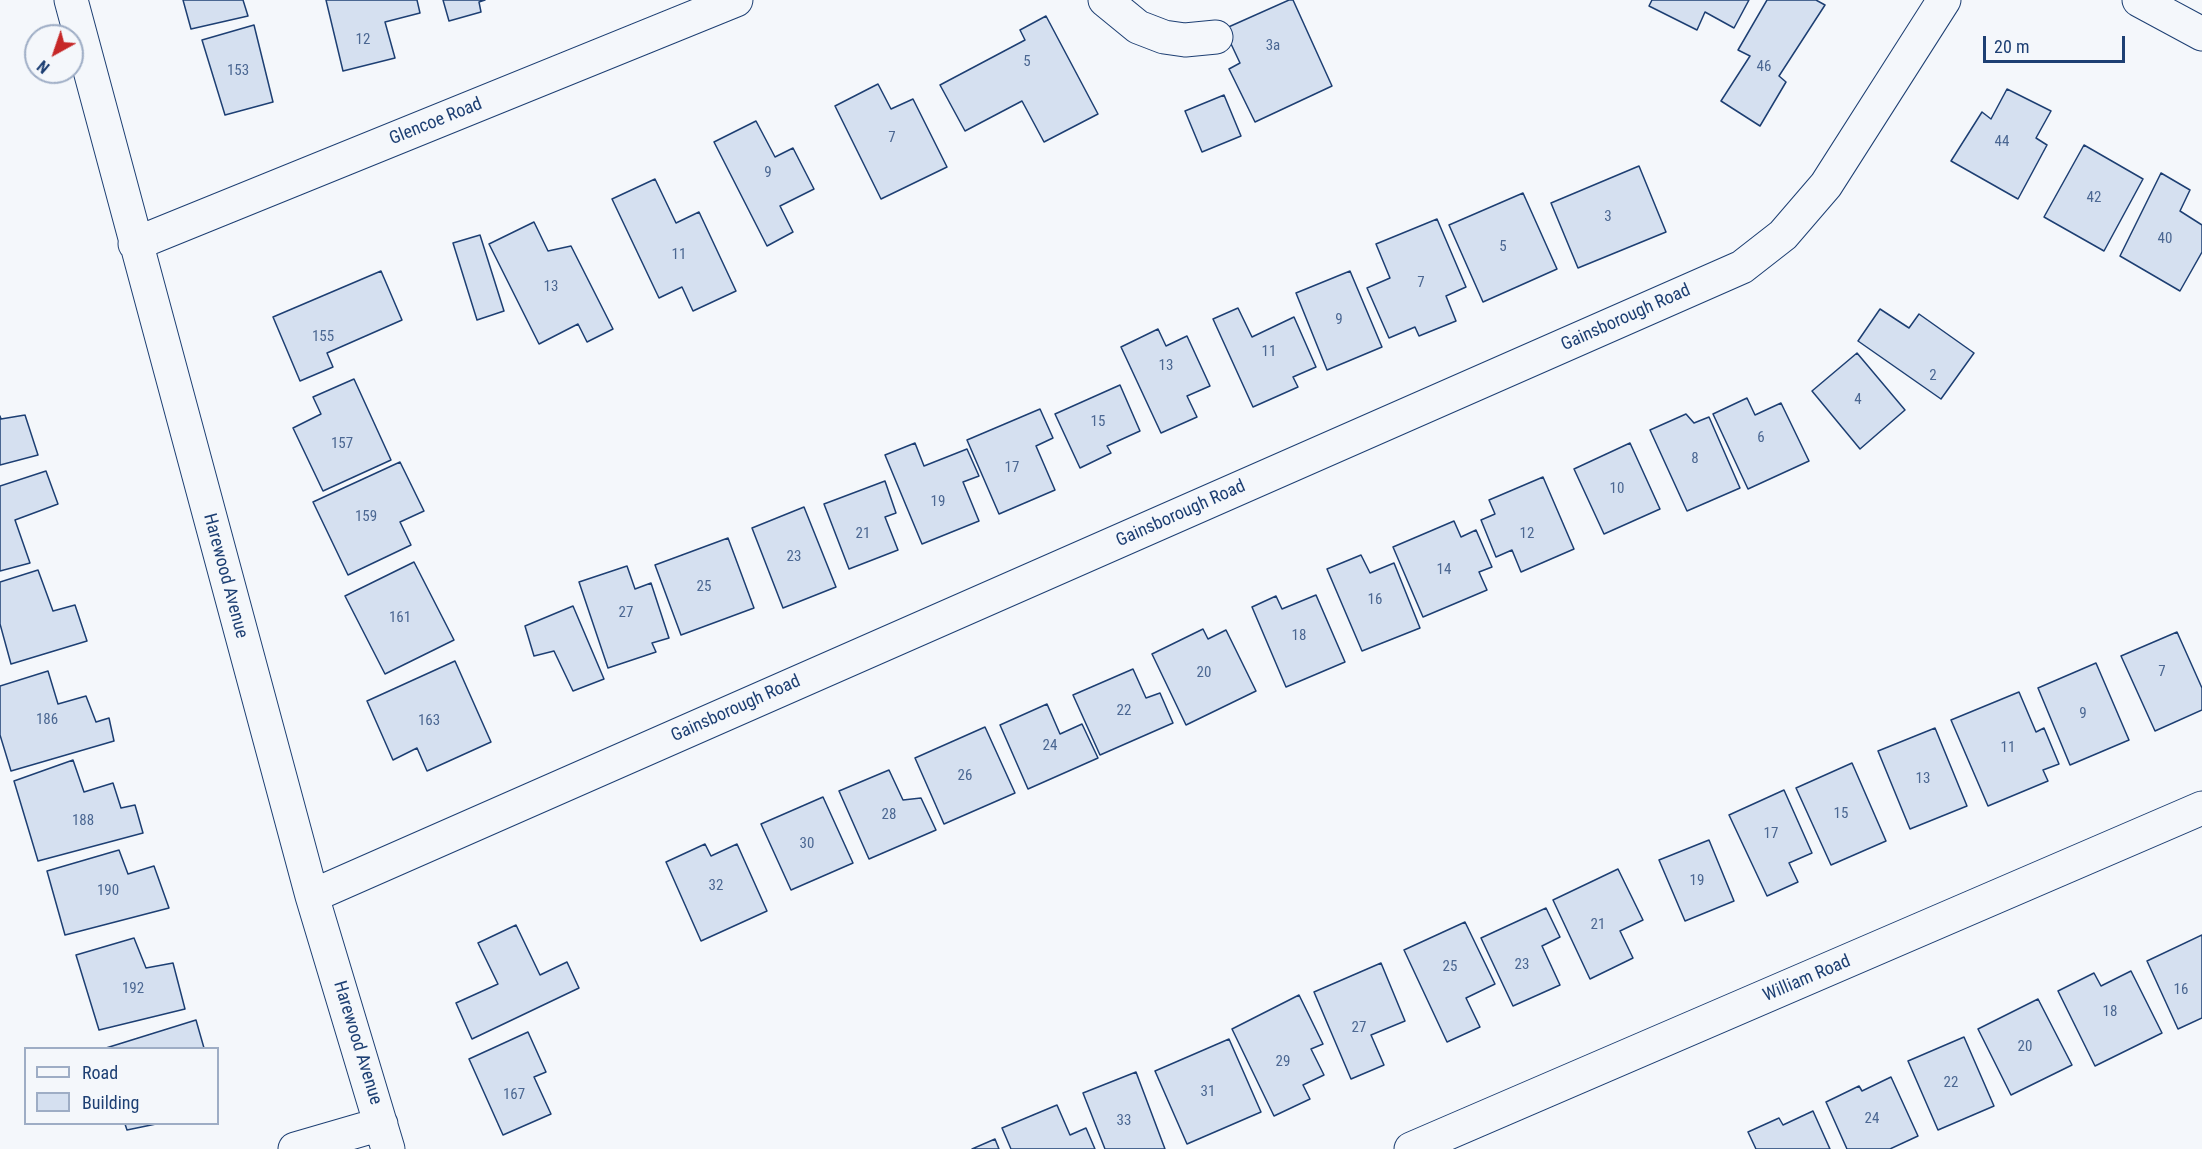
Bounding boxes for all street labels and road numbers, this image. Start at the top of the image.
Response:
street label: Glencoe Road [387,94,485,150]
street label: Gainsborough Road [1558,280,1694,356]
street label: Gainsborough Road [1113,476,1249,552]
street label: Harewood Avenue [198,511,252,641]
street label: Gainsborough Road [668,671,804,747]
street label: William Road [1760,951,1854,1007]
street label: Harewood Avenue [328,979,386,1107]

